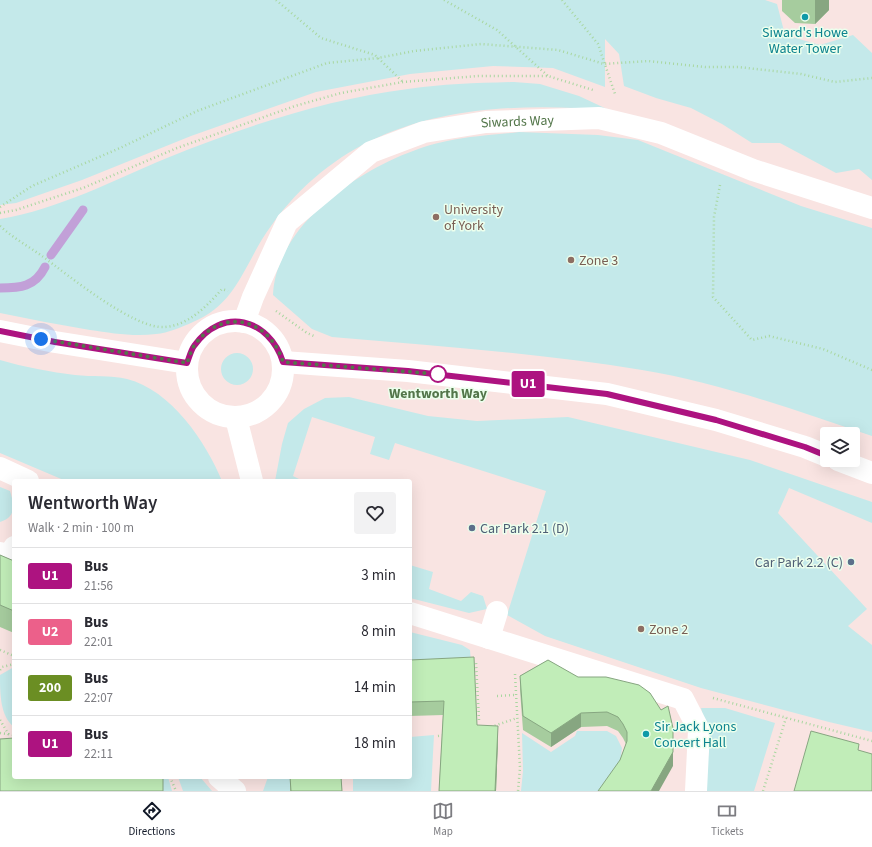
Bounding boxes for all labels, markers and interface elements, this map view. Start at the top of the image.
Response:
marker: Siward's Howe Water Tower [800,12,810,22]
place label: Siward's Howe Water Tower [762,23,848,59]
street label: Siwards Way [479,111,555,134]
place label: University of York [444,200,503,236]
marker: University of York [431,212,441,222]
place label: Zone 3 [579,251,618,271]
marker: Zone 3 [566,255,576,265]
your location [31,329,51,349]
marker: Wentworth Way [429,365,447,383]
line badge: U1 [510,371,546,397]
text: U1 [520,374,536,394]
place label: Wentworth Way [389,384,488,404]
map controls [820,427,860,467]
button: layers [820,427,860,467]
text: Wentworth Way [28,490,157,517]
button: heart [354,492,396,534]
text: Walk · 2 min · 100 m [28,519,134,537]
place label: Car Park 2.1 (D) [480,519,569,539]
marker: Car Park 2.1 (D) [467,523,477,533]
place label: Car Park 2.2 (C) [755,553,843,573]
text: Bus [84,556,108,577]
marker: Car Park 2.2 (C) [846,557,856,567]
text: 3 min [361,565,396,586]
text: U1 [42,566,58,586]
text: 21:56 [84,577,113,595]
text: Bus [84,612,108,633]
place label: Zone 2 [649,620,688,640]
text: 8 min [361,621,396,642]
text: U2 [42,622,58,642]
marker: Zone 2 [636,624,646,634]
text: 22:01 [84,633,113,651]
text: Bus [84,668,108,689]
text: 14 min [354,677,396,698]
text: 200 [39,678,61,698]
text: 22:07 [84,689,113,707]
place label: Sir Jack Lyons Concert Hall [654,717,736,753]
text: Bus [84,724,108,745]
marker: Sir Jack Lyons Concert Hall [641,729,651,739]
text: 18 min [354,733,396,754]
text: U1 [42,734,58,754]
text: 22:11 [84,745,113,763]
tab: Directions [129,800,175,839]
tab: Map [432,800,454,839]
tab: Tickets [711,800,744,839]

